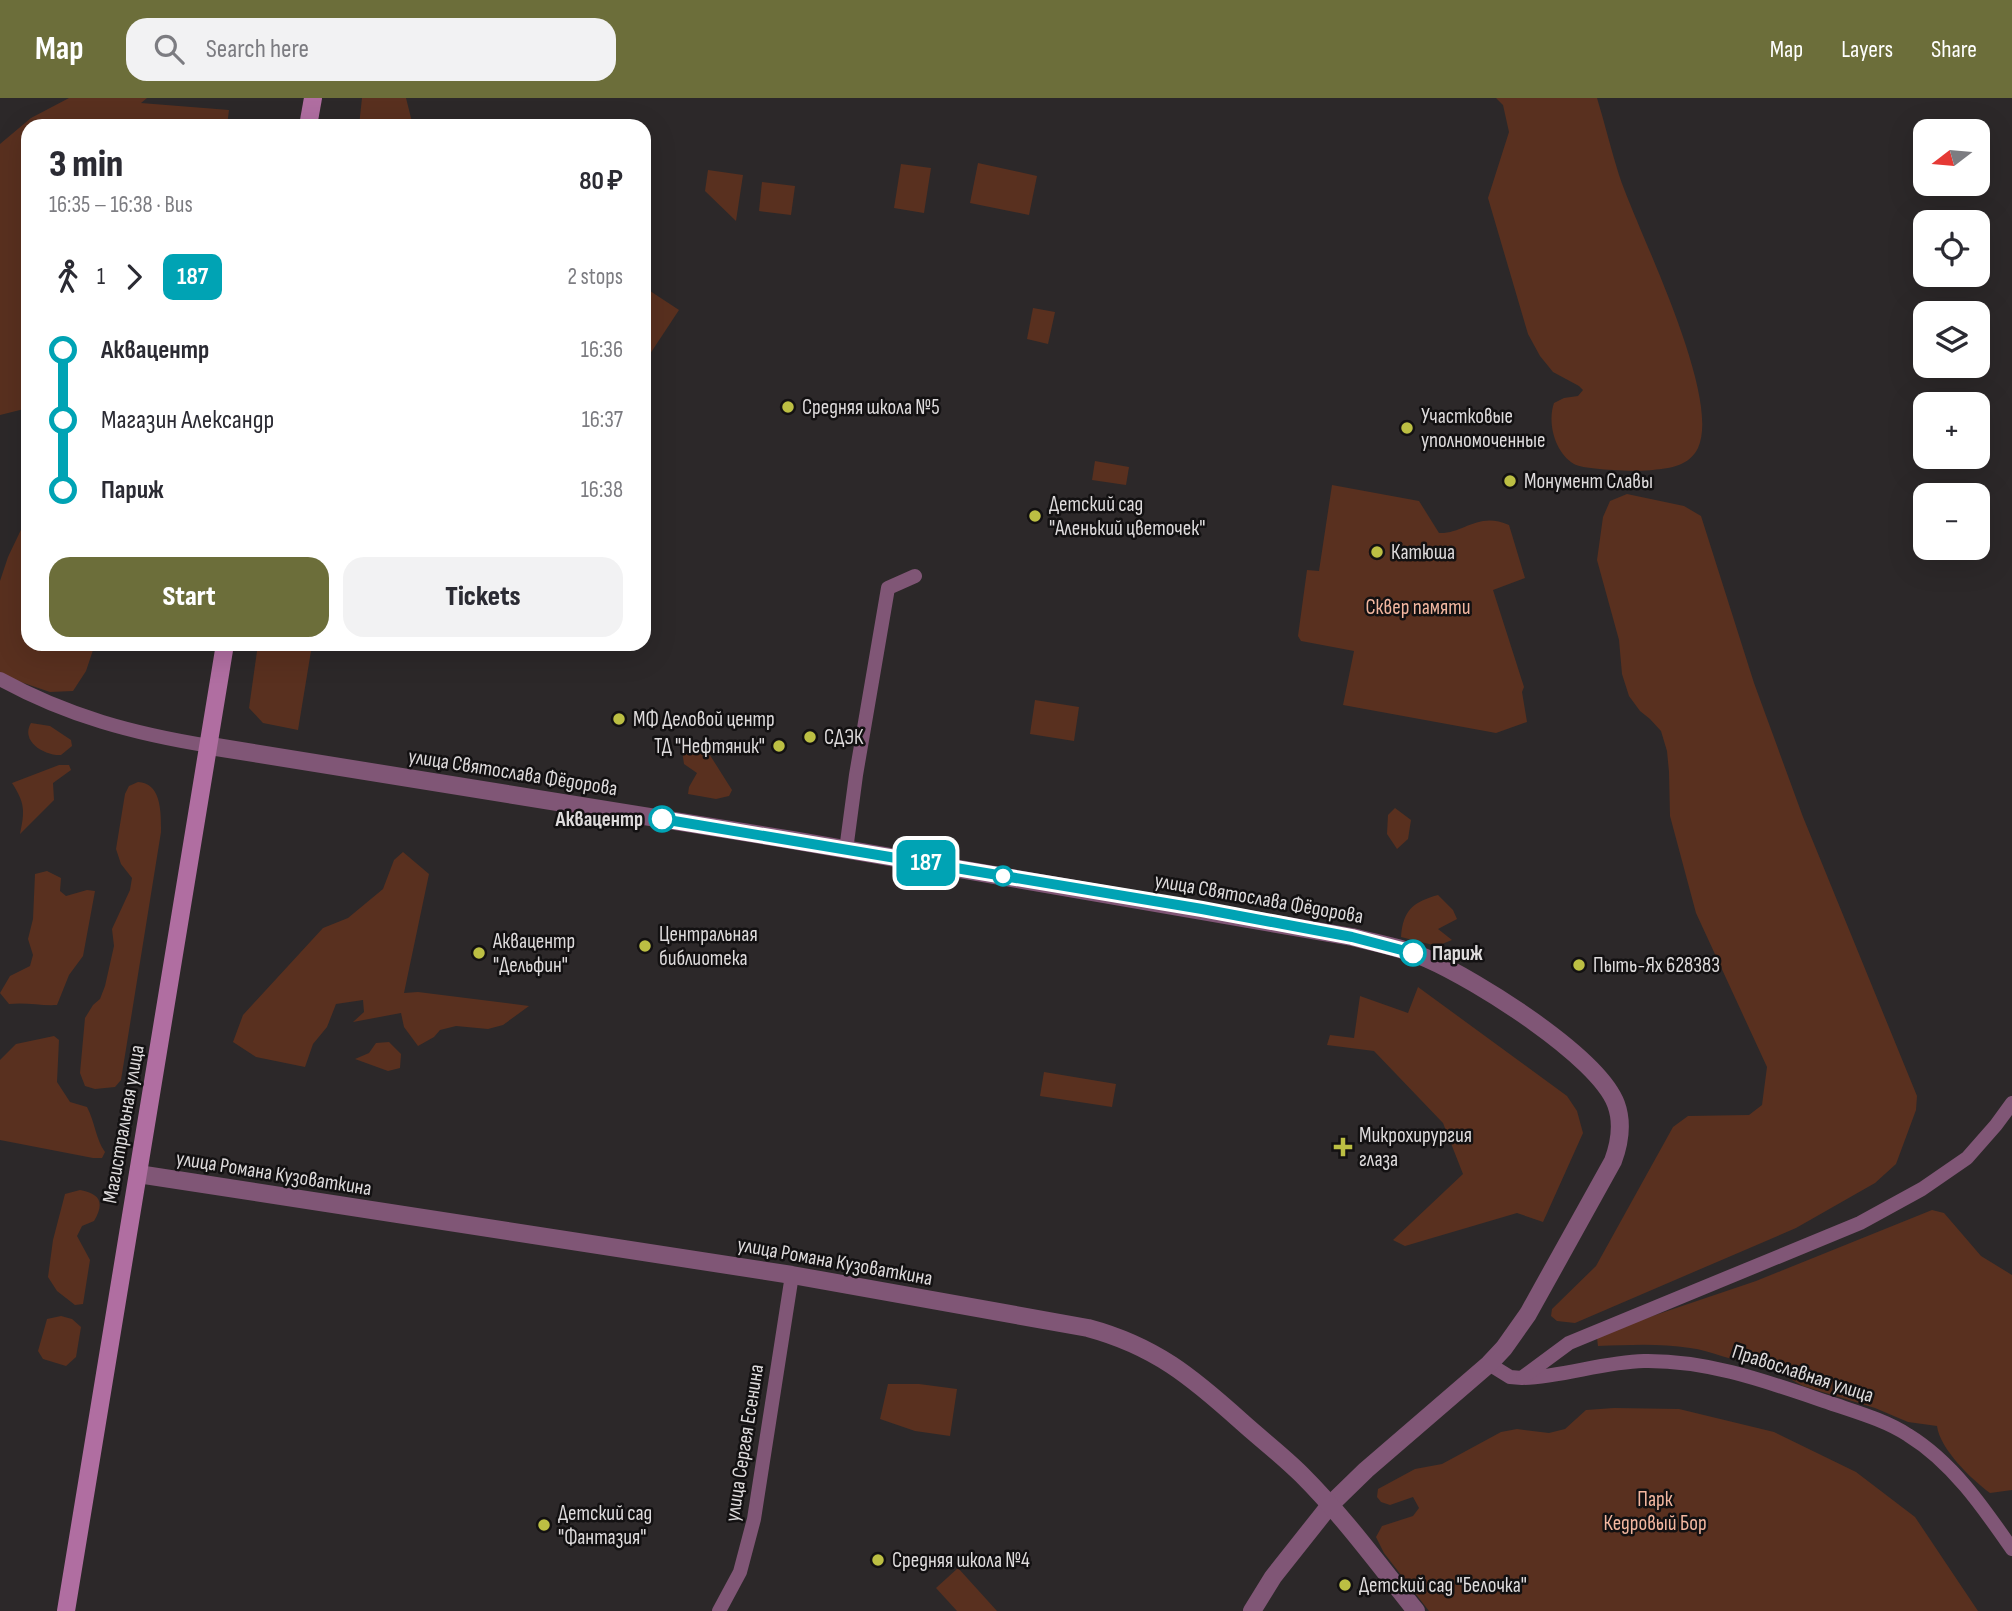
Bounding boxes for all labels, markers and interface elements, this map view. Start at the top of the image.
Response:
search box [126,18,616,81]
text: Map [35,29,84,69]
icon: search [150,30,188,68]
text: Search here [206,34,309,65]
text: Map [1770,35,1803,64]
text: Layers [1841,35,1893,64]
text: Share [1931,35,1977,64]
north arrow [1913,119,1990,196]
map controls [1913,119,1990,560]
text: 3 min [49,142,123,187]
text: 80 ₽ [579,166,623,197]
text: 16:35 – 16:38 · Bus [49,191,193,219]
button: locate [1913,210,1990,287]
icon: walk [49,258,87,296]
icon: forward [115,258,153,296]
text: 187 [177,262,208,291]
text: 1 [97,263,105,291]
text: 2 stops [567,263,623,291]
button: layers [1913,301,1990,378]
text: Аквацентр [101,335,209,366]
text: 16:36 [581,336,623,364]
button: + [1913,392,1990,469]
place label: Средняя школа №5 [802,395,940,420]
marker: Средняя школа №5 [780,399,796,415]
place label: Участковые уполномоченные [1421,404,1546,453]
text: Магазин Александр [101,405,274,436]
text: 16:37 [582,406,623,434]
marker: Участковые уполномоченные [1399,420,1415,436]
place label: Монумент Славы [1524,469,1653,494]
marker: Монумент Славы [1502,473,1518,489]
text: Париж [101,475,164,506]
text: 16:38 [581,476,623,504]
button: − [1913,483,1990,560]
place label: Детский сад "Аленький цветочек" [1049,492,1205,541]
marker: Детский сад "Аленький цветочек" [1027,508,1043,524]
place label: Катюша [1391,540,1455,565]
marker: Катюша [1369,544,1385,560]
button: Start [49,557,329,637]
button: Tickets [343,557,623,637]
park label: Сквер памяти [1365,595,1471,620]
place label: МФ Деловой центр [633,707,775,732]
marker: МФ Деловой центр [611,711,627,727]
place label: СДЭК [824,725,864,750]
marker: СДЭК [802,729,818,745]
place label: ТД "Нефтяник" [654,734,765,759]
marker: ТД "Нефтяник" [771,738,787,754]
street label: улица Святослава Фёдорова [407,744,619,801]
marker: Аквацентр [649,806,675,832]
place label: Аквацентр [555,807,643,832]
line badge: 187 [886,840,966,886]
text: 187 [910,848,942,877]
unlabelled marker [993,866,1013,886]
street label: улица Святослава Фёдорова [1153,868,1365,929]
place label: Центральная библиотека [659,922,758,971]
place label: Аквацентр "Дельфин" [492,929,575,978]
marker: Центральная библиотека [637,938,653,954]
marker: Париж [1400,940,1426,966]
place label: Париж [1432,941,1483,966]
marker: Аквацентр "Дельфин" [471,945,487,961]
place label: Пыть-Ях 628383 [1593,953,1720,978]
marker: Пыть-Ях 628383 [1571,957,1587,973]
street label: Магистральная улица [97,1043,150,1205]
place label: Микрохирургия глаза [1359,1123,1472,1172]
marker: Микрохирургия глаза [1333,1137,1353,1157]
street label: улица Романа Кузоваткина [174,1146,374,1201]
street label: улица Романа Кузоваткина [735,1232,934,1291]
street label: Православная улица [1729,1339,1877,1408]
street label: улица Сергея Есенина [720,1363,769,1524]
park label: Парк Кедровый Бор [1603,1487,1707,1536]
place label: Детский сад "Фантазия" [558,1501,652,1550]
marker: Детский сад "Фантазия" [536,1517,552,1533]
place label: Средняя школа №4 [892,1548,1030,1573]
marker: Средняя школа №4 [870,1552,886,1568]
place label: Детский сад "Белочка" [1359,1573,1527,1598]
marker: Детский сад "Белочка" [1337,1577,1353,1593]

